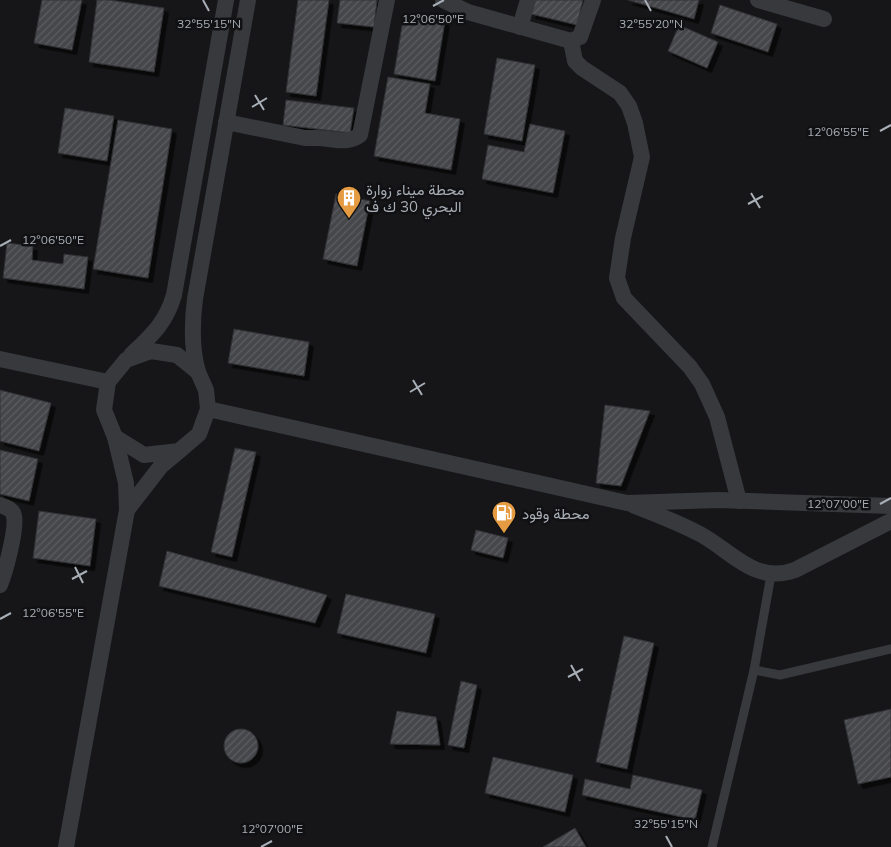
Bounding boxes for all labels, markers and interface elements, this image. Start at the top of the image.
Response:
text: 12°06'50"E [402,11,464,26]
text: 32°55'15"N [177,16,241,31]
text: 32°55'20"N [619,16,683,31]
text: 12°06'55"E [807,124,869,139]
place label: محطة ميناء زوارة البحري 30 ك ف [366,180,464,220]
building icon: محطة ميناء زوارة البحري 30 ك ف [336,185,362,219]
text: 12°06'50"E [22,232,84,247]
text: 12°07'00"E [807,496,869,511]
fuel station icon: محطة وقود [491,500,517,534]
place label: محطة وقود [522,504,589,523]
text: 12°06'55"E [22,605,84,620]
text: 32°55'15"N [634,816,698,831]
text: 12°07'00"E [241,821,303,836]

